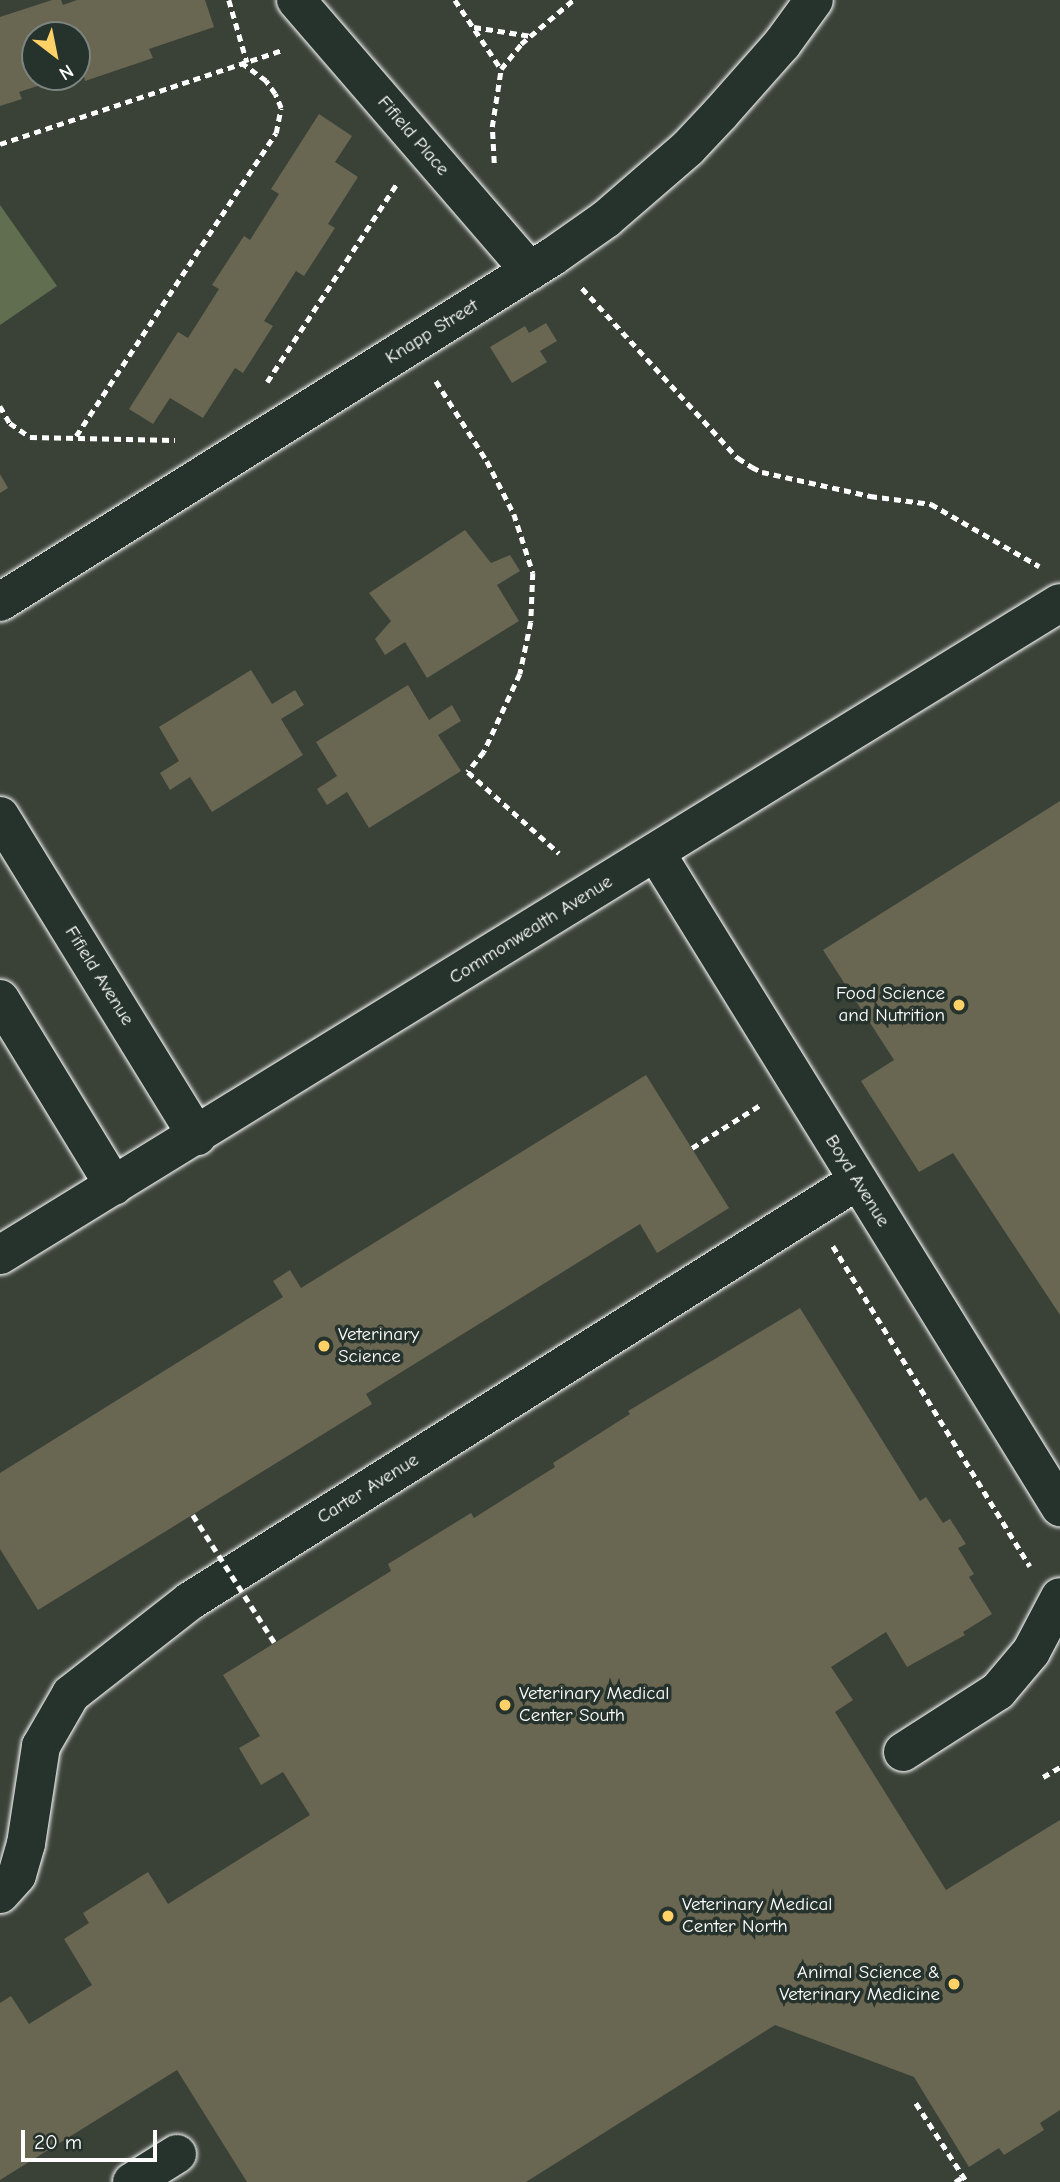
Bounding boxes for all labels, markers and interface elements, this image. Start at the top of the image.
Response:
north arrow [21,21,91,91]
text: N [55,59,77,85]
street label: Fifield Place [372,91,454,181]
street label: Knapp Street [381,294,483,370]
street label: Commonwealth Avenue [445,871,617,989]
street label: Fifield Avenue [59,922,139,1030]
place label: Food Science and Nutrition [836,983,945,1027]
marker: Food Science and Nutrition [951,997,967,1013]
street label: Boyd Avenue [820,1131,894,1231]
place label: Veterinary Science [338,1324,419,1368]
marker: Veterinary Science [316,1338,332,1354]
street label: Carter Avenue [313,1449,423,1529]
place label: Veterinary Medical Center South [519,1683,669,1727]
marker: Veterinary Medical Center South [497,1697,513,1713]
place label: Veterinary Medical Center North [682,1894,832,1938]
marker: Veterinary Medical Center North [660,1908,676,1924]
place label: Animal Science & Veterinary Medicine [779,1962,940,2006]
marker: Animal Science & Veterinary Medicine [946,1976,962,1992]
scale bar [24,2116,161,2160]
text: 20 m [34,2130,82,2154]

